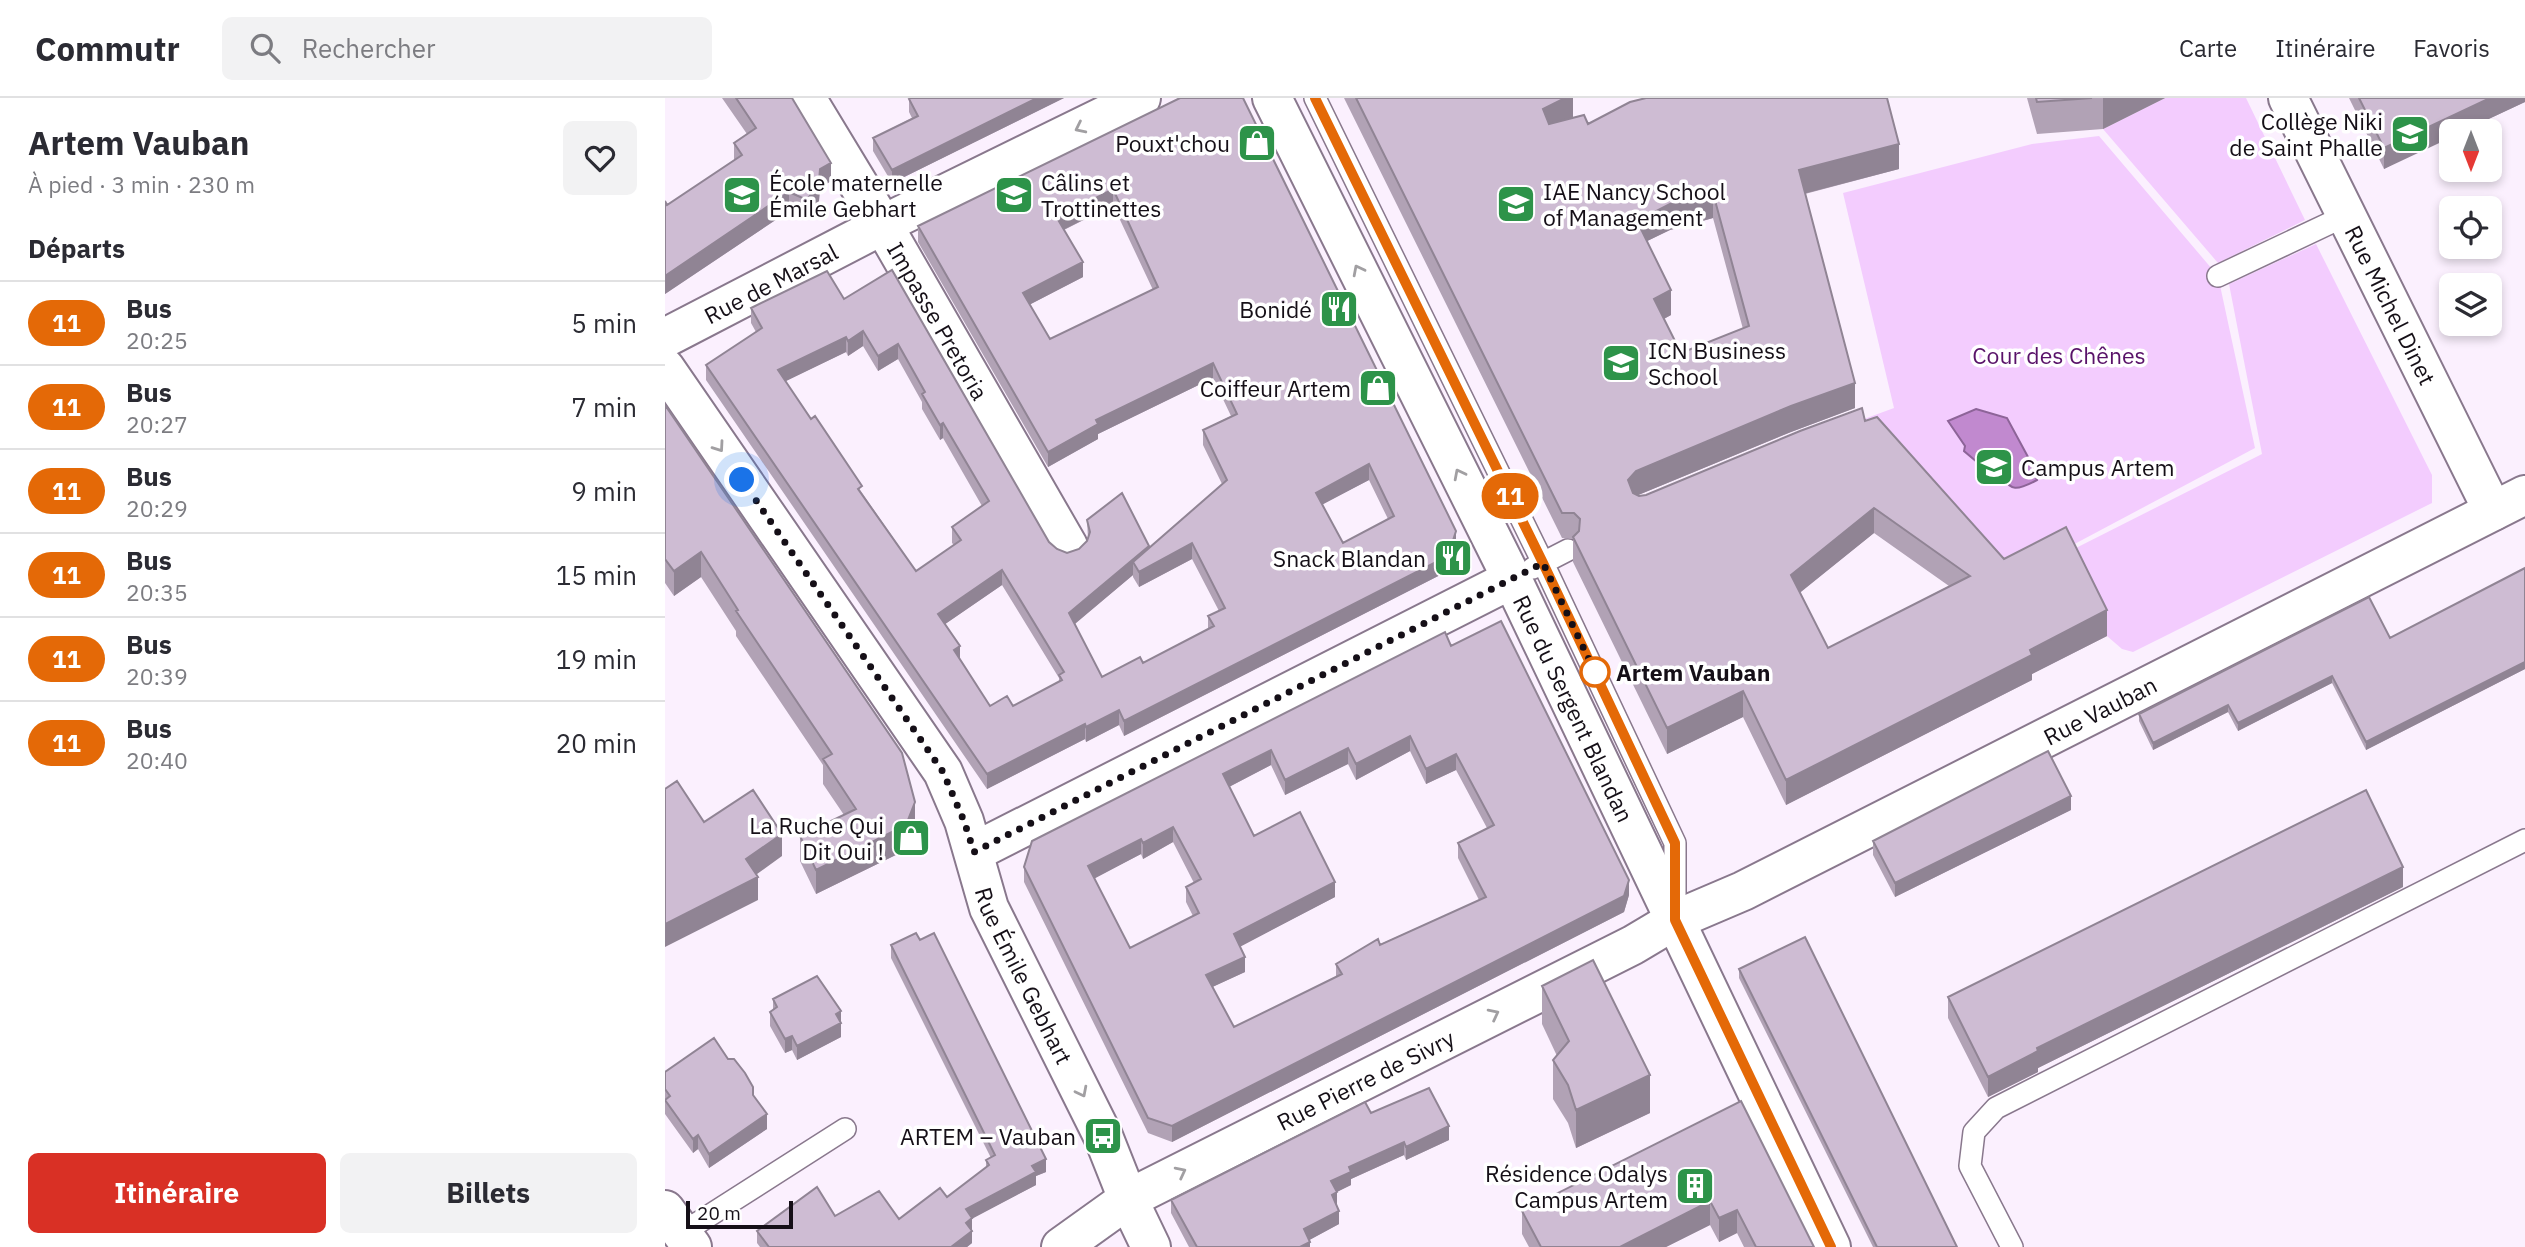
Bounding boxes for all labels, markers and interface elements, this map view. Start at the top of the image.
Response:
search box [222,17,712,80]
text: Commutr [35,27,180,70]
icon: search [246,29,284,67]
text: Rechercher [302,31,435,65]
text: Carte [2179,32,2237,64]
text: Itinéraire [2275,32,2375,64]
text: Favoris [2413,32,2490,64]
place label: Collège Niki de Saint Phalle [2229,106,2383,162]
school or university icon: Collège Niki de Saint Phalle [2389,113,2431,155]
north arrow [2439,119,2503,182]
map controls [2439,119,2502,336]
one-way arrow [1075,120,1087,134]
text: Artem Vauban [28,121,250,164]
button: heart [563,121,637,195]
shop icon: Pouxt'chou [1236,122,1278,164]
place label: Pouxt'chou [1115,128,1230,158]
place label: École maternelle Émile Gebhart [769,167,943,223]
place label: Câlins et Trottinettes [1041,167,1161,223]
text: À pied · 3 min · 230 m [28,169,255,199]
school or university icon: École maternelle Émile Gebhart [721,174,763,216]
school or university icon: Câlins et Trottinettes [993,174,1035,216]
place label: IAE Nancy School of Management [1543,176,1726,232]
school or university icon: IAE Nancy School of Management [1495,183,1537,225]
button: locate [2439,196,2502,259]
street label: Rue Michel Dinet [2339,220,2443,390]
text: Départs [28,231,125,265]
street label: Rue de Marsal [699,236,843,330]
street label: Impasse Pretoria [881,236,995,405]
one-way arrow [1352,265,1366,277]
button: layers [2439,273,2502,336]
restaurant icon: Bonidé [1318,288,1360,330]
text: Bus [126,291,172,325]
place label: Bonidé [1239,294,1312,324]
text: 5 min [571,306,637,340]
text: 11 [52,307,81,339]
text: 20:25 [126,325,188,355]
place label: ICN Business School [1648,335,1786,391]
park label: Cour des Chênes [1972,340,2146,370]
school or university icon: ICN Business School [1600,342,1642,384]
shop icon: Coiffeur Artem [1357,367,1399,409]
place label: Coiffeur Artem [1200,373,1351,403]
text: Bus [126,375,172,409]
text: 7 min [571,390,637,424]
text: 11 [52,391,81,423]
text: 20:27 [126,409,188,439]
one-way arrow [711,439,723,452]
school or university icon: Campus Artem [1973,446,2015,488]
place label: Campus Artem [2021,452,2175,482]
text: Bus [126,459,172,493]
your location [724,462,759,497]
one-way arrow [1454,469,1468,481]
line badge: 11 [1479,473,1541,519]
text: 9 min [571,474,637,508]
text: 11 [52,475,81,507]
text: 11 [1496,480,1524,512]
text: 20:29 [126,493,188,523]
restaurant icon: Snack Blandan [1432,537,1474,579]
text: Bus [126,543,172,577]
place label: Snack Blandan [1273,543,1426,573]
text: 15 min [556,558,637,592]
text: 11 [52,559,81,591]
text: 20:35 [126,577,188,607]
street label: Rue du Sergent Blandan [1507,590,1641,827]
text: Bus [126,627,172,661]
text: 19 min [556,642,637,676]
text: 11 [52,643,81,675]
marker: Artem Vauban [1580,657,1610,687]
place label: Artem Vauban [1616,657,1770,687]
text: 20:39 [126,661,188,691]
street label: Rue Vauban [2038,669,2162,751]
text: Bus [126,711,172,745]
text: 20 min [556,726,637,760]
text: 11 [52,727,81,759]
text: 20:40 [126,745,188,775]
place label: La Ruche Qui Dit Oui ! [749,810,884,866]
shop icon: La Ruche Qui Dit Oui ! [890,817,932,859]
street label: Rue Émile Gebhart [969,884,1080,1069]
one-way arrow [1486,1009,1499,1023]
street label: Rue Pierre de Sivry [1271,1022,1460,1137]
one-way arrow [1073,1085,1087,1097]
bus stop icon: ARTEM – Vauban [1082,1115,1124,1157]
place label: ARTEM – Vauban [900,1121,1076,1151]
button: Itinéraire [28,1153,326,1233]
button: Billets [340,1153,637,1233]
place label: Résidence Odalys Campus Artem [1485,1158,1668,1214]
building icon: Résidence Odalys Campus Artem [1674,1165,1716,1207]
one-way arrow [1174,1167,1186,1181]
scale bar [686,1198,793,1230]
text: 20 m [697,1201,741,1225]

